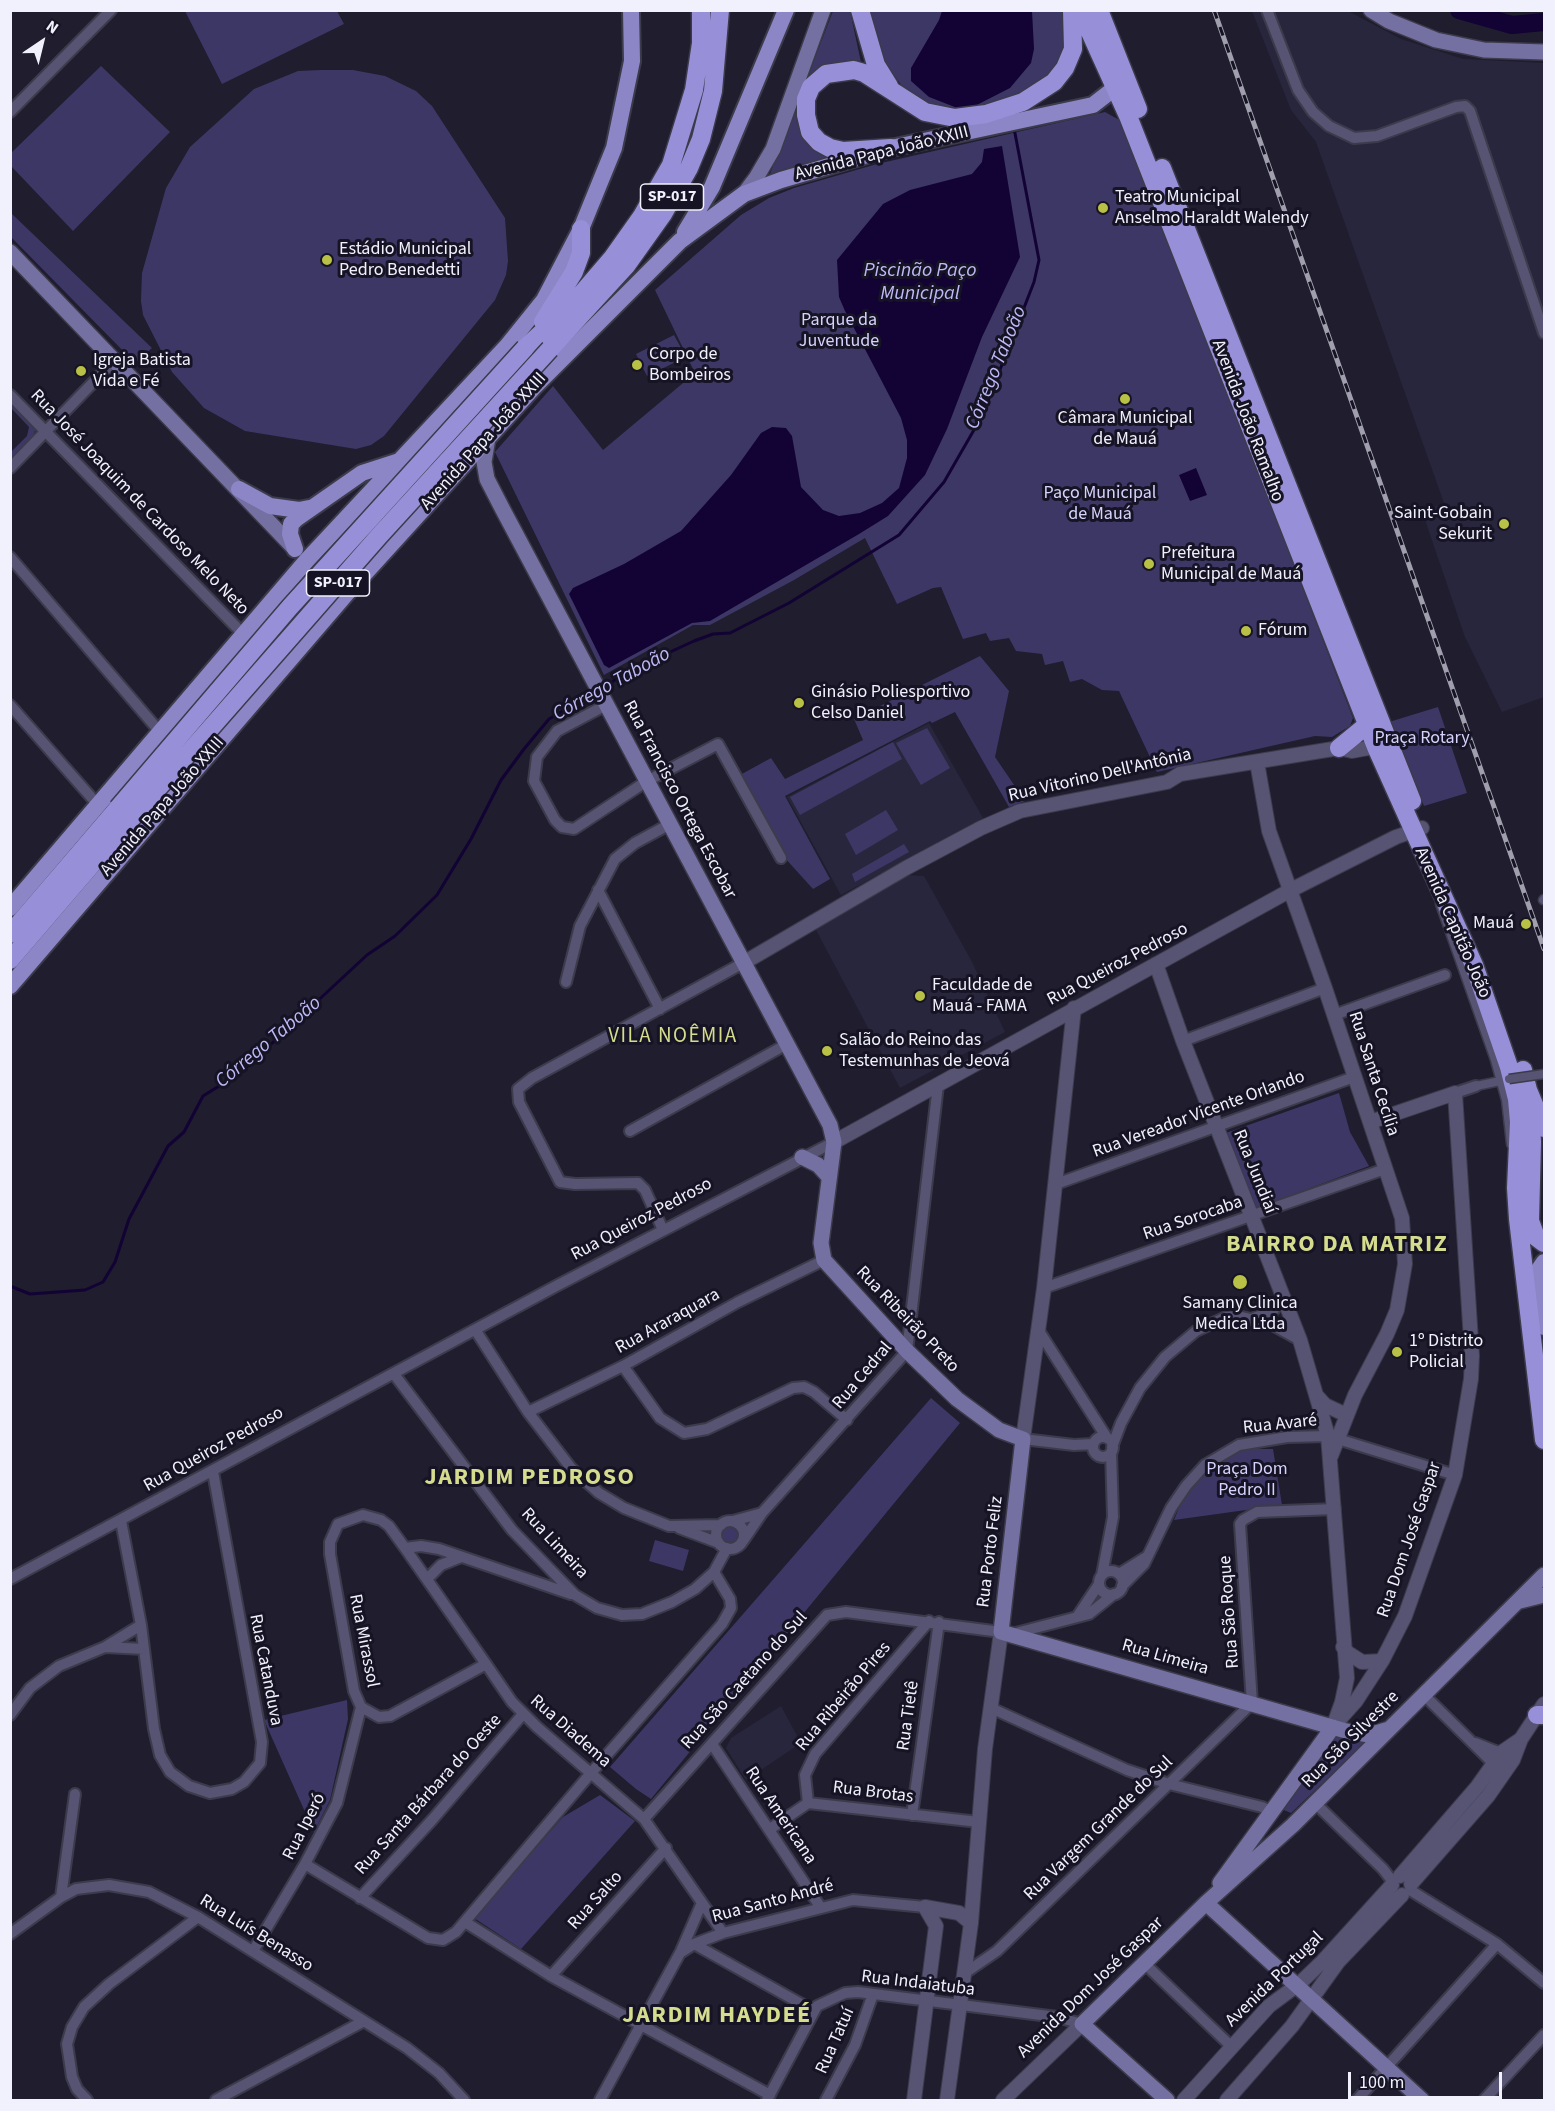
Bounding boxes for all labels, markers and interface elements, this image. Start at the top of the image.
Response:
north arrow [12,12,72,72]
text: N [42,15,63,39]
street label: Avenida Papa João XXIII [793,122,971,186]
road number: SP-017 [640,184,704,210]
place label: Teatro Municipal Anselmo Haraldt Walendy [1115,187,1309,230]
marker: Teatro Municipal Anselmo Haraldt Walendy [1096,201,1110,215]
place label: Estádio Municipal Pedro Benedetti [339,239,471,282]
marker: Estádio Municipal Pedro Benedetti [320,253,334,267]
water label: Piscinão Paço Municipal [864,260,976,307]
water label: Córrego Taboão [961,303,1033,433]
park label: Parque da Juventude [799,310,879,352]
street label: Avenida João Ramalho [1206,337,1288,505]
place label: Corpo de Bombeiros [649,344,731,386]
place label: Igreja Batista Vida e Fé [93,350,191,392]
marker: Corpo de Bombeiros [630,358,644,372]
marker: Igreja Batista Vida e Fé [74,364,88,378]
street label: Avenida Papa João XXIII [416,369,552,515]
street label: Rua José Joaquim de Cardoso Melo Neto [25,386,253,620]
marker: Câmara Municipal de Mauá [1118,392,1132,406]
place label: Câmara Municipal de Mauá [1057,408,1193,450]
park label: Paço Municipal de Mauá [1044,483,1156,526]
place label: Saint-Gobain Sekurit [1394,503,1492,546]
marker: Saint-Gobain Sekurit [1497,517,1511,531]
place label: Prefeitura Municipal de Mauá [1161,543,1301,586]
marker: Prefeitura Municipal de Mauá [1142,557,1156,571]
road number: SP-017 [306,570,370,596]
place label: Fórum [1258,620,1307,642]
marker: Fórum [1239,624,1253,638]
water label: Córrego Taboão [549,643,675,727]
place label: Ginásio Poliesportivo Celso Daniel [811,682,970,724]
marker: Ginásio Poliesportivo Celso Daniel [792,696,806,710]
street label: Rua Francisco Ortega Escobar [618,697,740,903]
park label: Praça Rotary [1374,728,1470,750]
street label: Avenida Papa João XXIII [96,733,230,881]
street label: Rua Vitorino Dell'Antônia [1006,744,1194,808]
street label: Avenida Capitão João [1409,844,1495,1002]
place label: Mauá [1473,913,1514,935]
marker: Mauá [1519,917,1533,931]
street label: Rua Queiroz Pedroso [1044,919,1192,1011]
place label: Faculdade de Mauá - FAMA [932,975,1032,1018]
marker: Faculdade de Mauá - FAMA [913,989,927,1003]
water label: Córrego Taboão [211,992,327,1094]
street label: Rua Santa Cecília [1343,1009,1403,1139]
district label: VILA NOÊMIA [608,1024,738,1050]
place label: Salão do Reino das Testemunhas de Jeová [839,1030,1010,1072]
marker: Salão do Reino das Testemunhas de Jeová [820,1044,834,1058]
street label: Rua Vereador Vicente Orlando [1090,1067,1308,1163]
street label: Rua Jundiaí [1227,1127,1281,1217]
street label: Rua Queiroz Pedroso [568,1174,716,1266]
street label: Rua Sorocaba [1140,1192,1246,1246]
district label: BAIRRO DA MATRIZ [1226,1232,1448,1260]
street label: Rua Ribeirão Preto [851,1262,963,1378]
marker: Samany Clinica Medica Ltda [1231,1273,1249,1291]
street label: Rua Araraquara [612,1284,724,1360]
place label: Samany Clinica Medica Ltda [1182,1293,1298,1336]
place label: 1º Distrito Policial [1409,1331,1483,1374]
street label: Rua Cedral [829,1338,897,1414]
marker: 1º Distrito Policial [1390,1345,1404,1359]
street label: Rua Queiroz Pedroso [140,1403,288,1497]
street label: Rua Avaré [1242,1410,1318,1440]
park label: Praça Dom Pedro II [1206,1459,1288,1502]
street label: Rua Dom José Gaspar [1373,1459,1447,1621]
district label: JARDIM PEDROSO [425,1465,635,1493]
street label: Rua Porto Feliz [973,1495,1009,1609]
street label: Rua Limeira [516,1504,592,1584]
street label: Rua São Roque [1215,1555,1245,1669]
street label: Rua Mirassol [343,1593,383,1689]
street label: Rua São Caetano do Sul [677,1608,813,1754]
street label: Rua Catanduva [244,1612,286,1728]
street label: Rua Limeira [1119,1635,1211,1681]
street label: Rua Ribeirão Pires [792,1638,896,1756]
street label: Rua Tietê [893,1680,925,1752]
street label: Rua São Silvestre [1298,1687,1404,1793]
street label: Rua Diadema [525,1691,615,1773]
street label: Rua Santa Bárbara do Oeste [351,1710,507,1880]
street label: Rua Vargem Grande do Sul [1020,1752,1178,1906]
street label: Rua Americana [739,1763,821,1869]
street label: Rua Brotas [831,1777,915,1809]
street label: Rua Iperó [279,1790,331,1864]
street label: Rua Salto [564,1867,628,1935]
street label: Rua Santo André [710,1875,836,1929]
street label: Rua Luís Benasso [195,1890,317,1978]
street label: Avenida Dom José Gaspar [1014,1913,1168,2063]
street label: Avenida Portugal [1221,1928,1329,2032]
street label: Rua Indaiatuba [860,1966,976,2002]
district label: JARDIM HAYDEÉ [622,2003,812,2031]
street label: Rua Tatuí [812,2005,860,2077]
scale bar [1351,2060,1506,2098]
text: 100 m [1359,2070,1404,2095]

